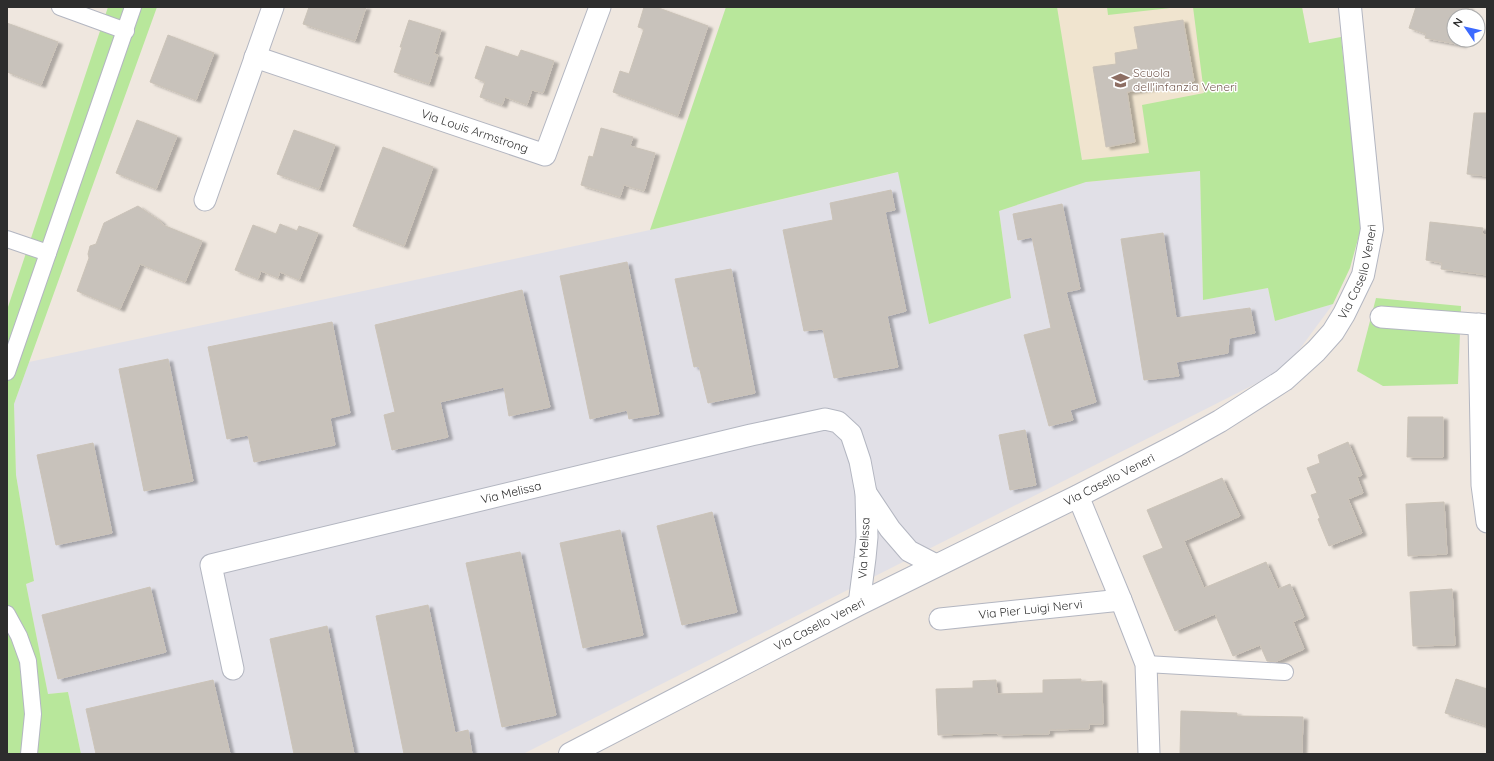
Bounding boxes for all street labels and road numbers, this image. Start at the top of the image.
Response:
street label: Via Louis Armstrong [419,106,530,156]
street label: Via Casello Veneri [1334,224,1379,322]
street label: Via Casello Veneri [1061,450,1157,509]
street label: Via Melissa [479,478,543,507]
street label: Via Melissa [854,517,873,579]
street label: Via Casello Veneri [771,594,867,654]
street label: Via Pier Luigi Nervi [978,596,1083,622]

